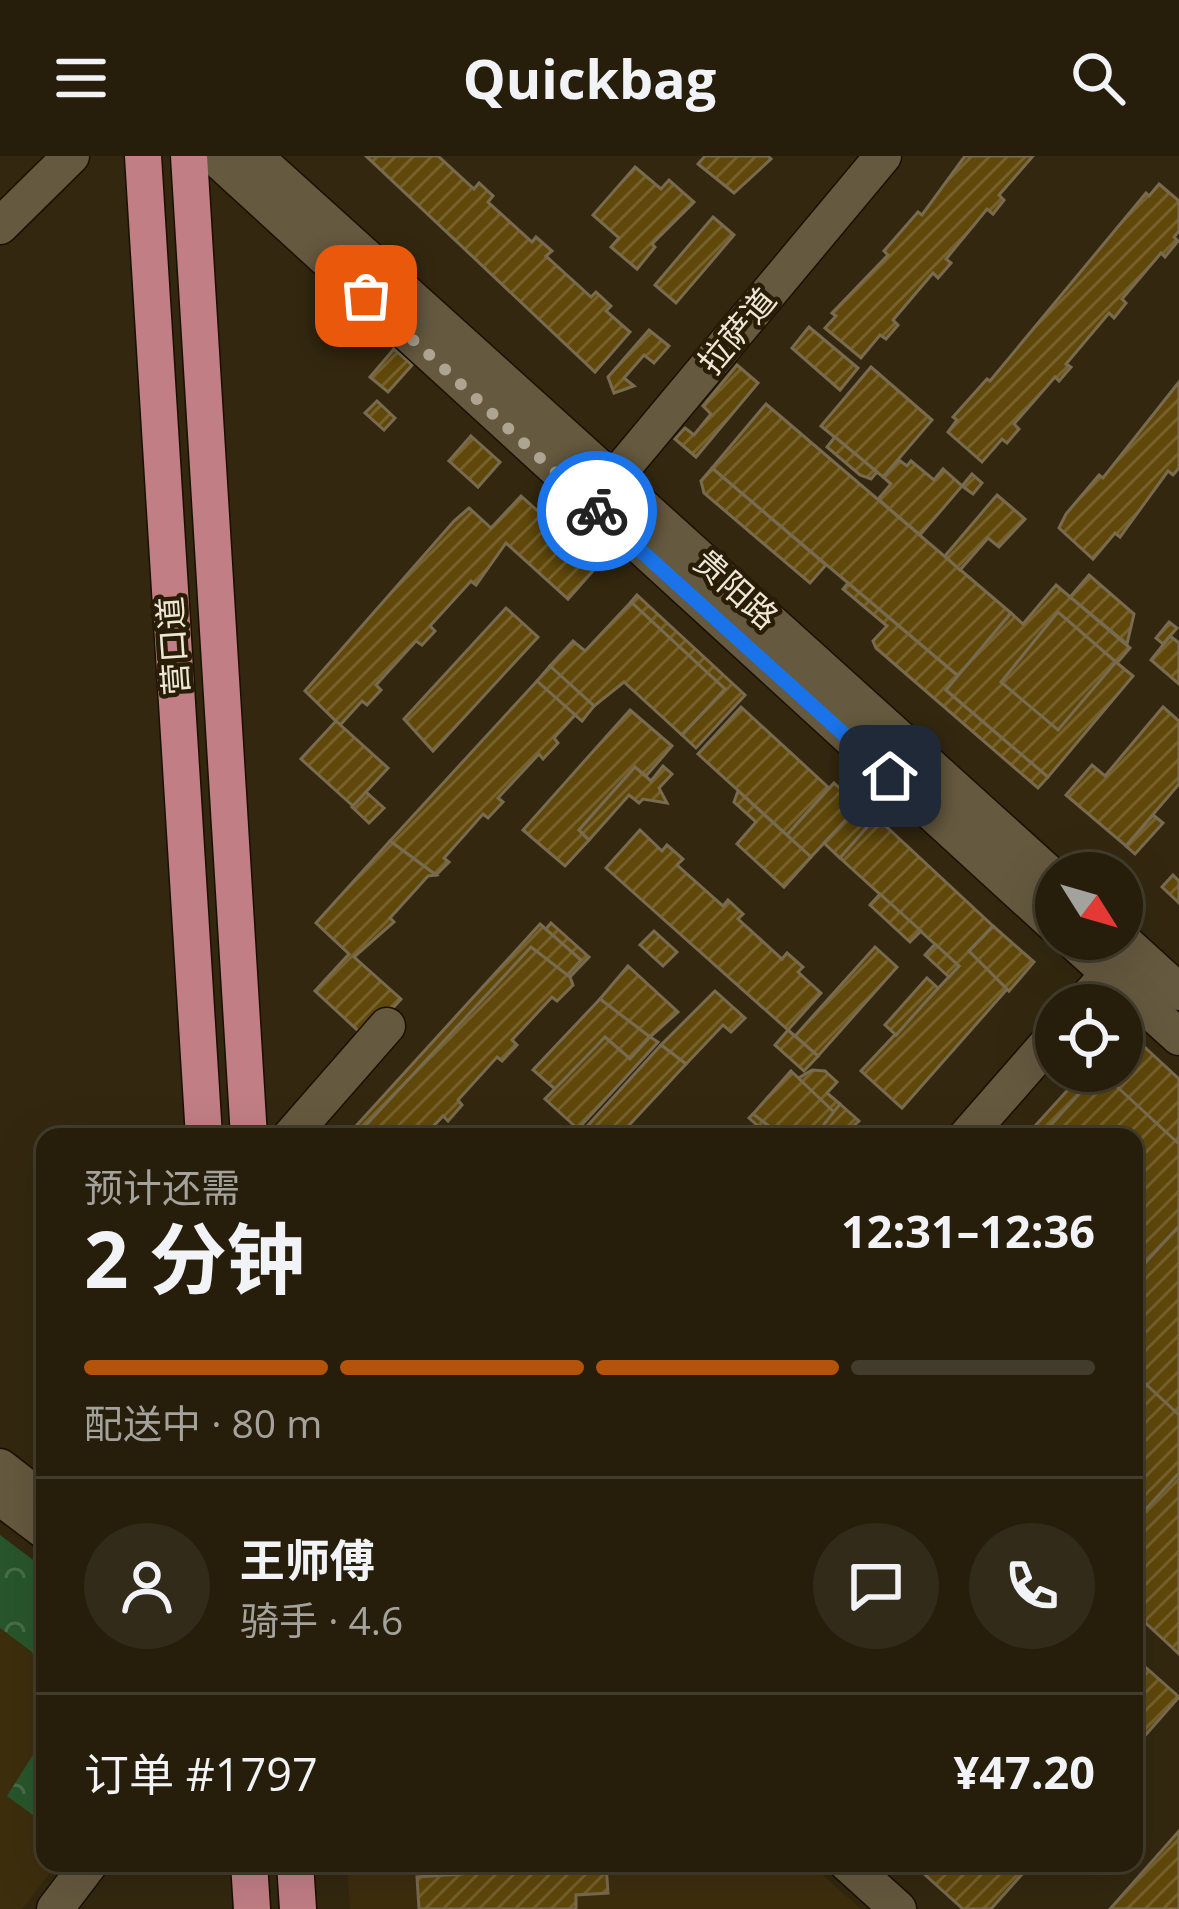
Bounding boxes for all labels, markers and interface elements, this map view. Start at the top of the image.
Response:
text: Quickbag [463,41,716,115]
icon: menu [48,45,114,111]
icon: search [1065,45,1131,111]
pin [315,245,417,347]
icon: bag [333,263,399,329]
street label: 拉萨道 [688,278,786,383]
courier [537,451,657,571]
icon: bike [564,478,630,544]
street label: 贵阳路 [684,539,788,638]
street label: 营口道 [147,595,198,697]
pin [839,725,941,827]
icon: home [857,743,923,809]
north arrow [1035,852,1143,960]
map controls [1035,852,1143,1092]
button: locate [1035,984,1143,1092]
text: 预计还需 [84,1160,240,1213]
text: 12:31–12:36 [841,1200,1095,1261]
text: 2 分钟 [84,1205,305,1311]
text: 配送中 · 80 m [84,1396,322,1449]
button: person [84,1523,210,1649]
button: chat [813,1523,939,1649]
button: phone [969,1523,1095,1649]
text: 王师傅 [240,1529,375,1590]
text: 骑手 · 4.6 [240,1593,403,1646]
text: ¥47.20 [954,1741,1095,1802]
text: 订单 #1797 [84,1743,318,1804]

